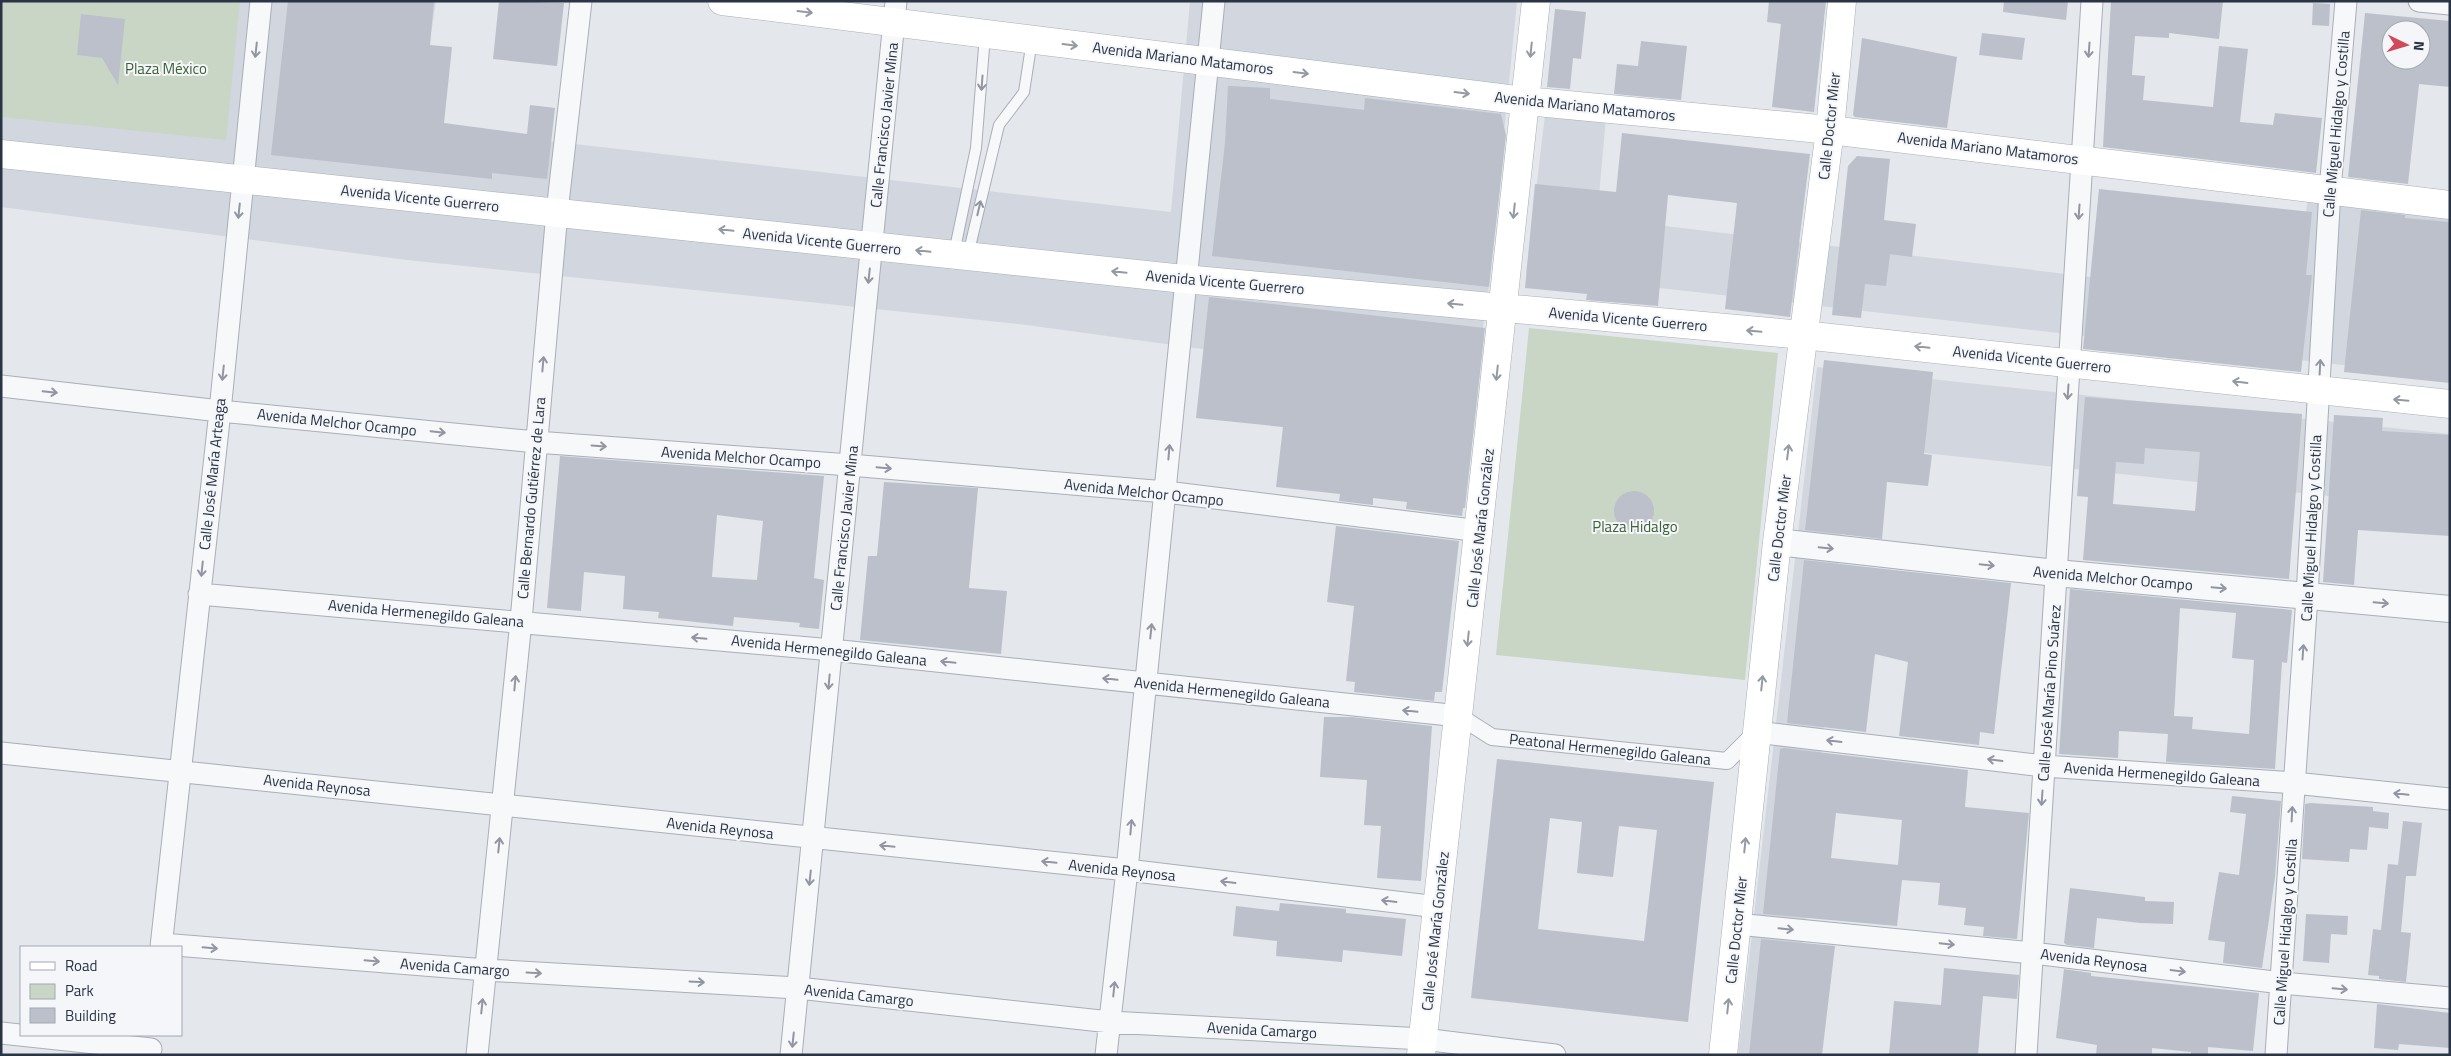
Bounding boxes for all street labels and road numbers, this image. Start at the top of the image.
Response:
street label: Calle Miguel Hidalgo y Costilla [2316,29,2356,218]
street label: Avenida Mariano Matamoros [1091,35,1275,81]
street label: Calle Francisco Javier Mina [864,41,904,209]
street label: Calle Doctor Mier [1812,71,1846,181]
street label: Avenida Mariano Matamoros [1493,85,1677,127]
street label: Avenida Mariano Matamoros [1896,125,2080,171]
street label: Avenida Vicente Guerrero [340,178,500,218]
street label: Avenida Vicente Guerrero [742,221,902,261]
street label: Avenida Vicente Guerrero [1145,264,1305,300]
street label: Avenida Vicente Guerrero [1548,301,1708,337]
street label: Avenida Vicente Guerrero [1952,339,2112,379]
street label: Calle José María Arteaga [193,396,231,551]
street label: Calle Bernardo Gutiérrez de Lara [511,396,551,600]
street label: Avenida Melchor Ocampo [256,402,418,442]
street label: Calle Miguel Hidalgo y Costilla [2295,434,2327,622]
street label: Avenida Melchor Ocampo [660,440,822,474]
street label: Calle Francisco Javier Mina [824,444,864,612]
street label: Calle José María González [1460,447,1500,609]
street label: Avenida Melchor Ocampo [1063,472,1225,512]
street label: Calle Doctor Mier [1761,473,1797,583]
street label: Avenida Melchor Ocampo [2032,560,2194,596]
street label: Avenida Hermenegildo Galeana [327,593,525,633]
street label: Calle José María Pino Suárez [2031,604,2067,782]
street label: Avenida Hermenegildo Galeana [730,628,928,672]
street label: Avenida Hermenegildo Galeana [1133,670,1331,714]
street label: Peatonal Hermenegildo Galeana [1508,727,1712,771]
street label: Avenida Hermenegildo Galeana [2063,756,2261,792]
street label: Avenida Reynosa [262,768,372,802]
street label: Avenida Reynosa [665,811,775,845]
street label: Calle Miguel Hidalgo y Costilla [2267,837,2303,1026]
street label: Calle José María González [1415,850,1455,1012]
street label: Avenida Reynosa [1067,853,1177,887]
street label: Calle Doctor Mier [1719,875,1753,985]
street label: Avenida Reynosa [2039,942,2149,978]
street label: Avenida Camargo [399,952,511,982]
street label: Avenida Camargo [803,978,915,1012]
street label: Avenida Camargo [1207,1016,1318,1044]

